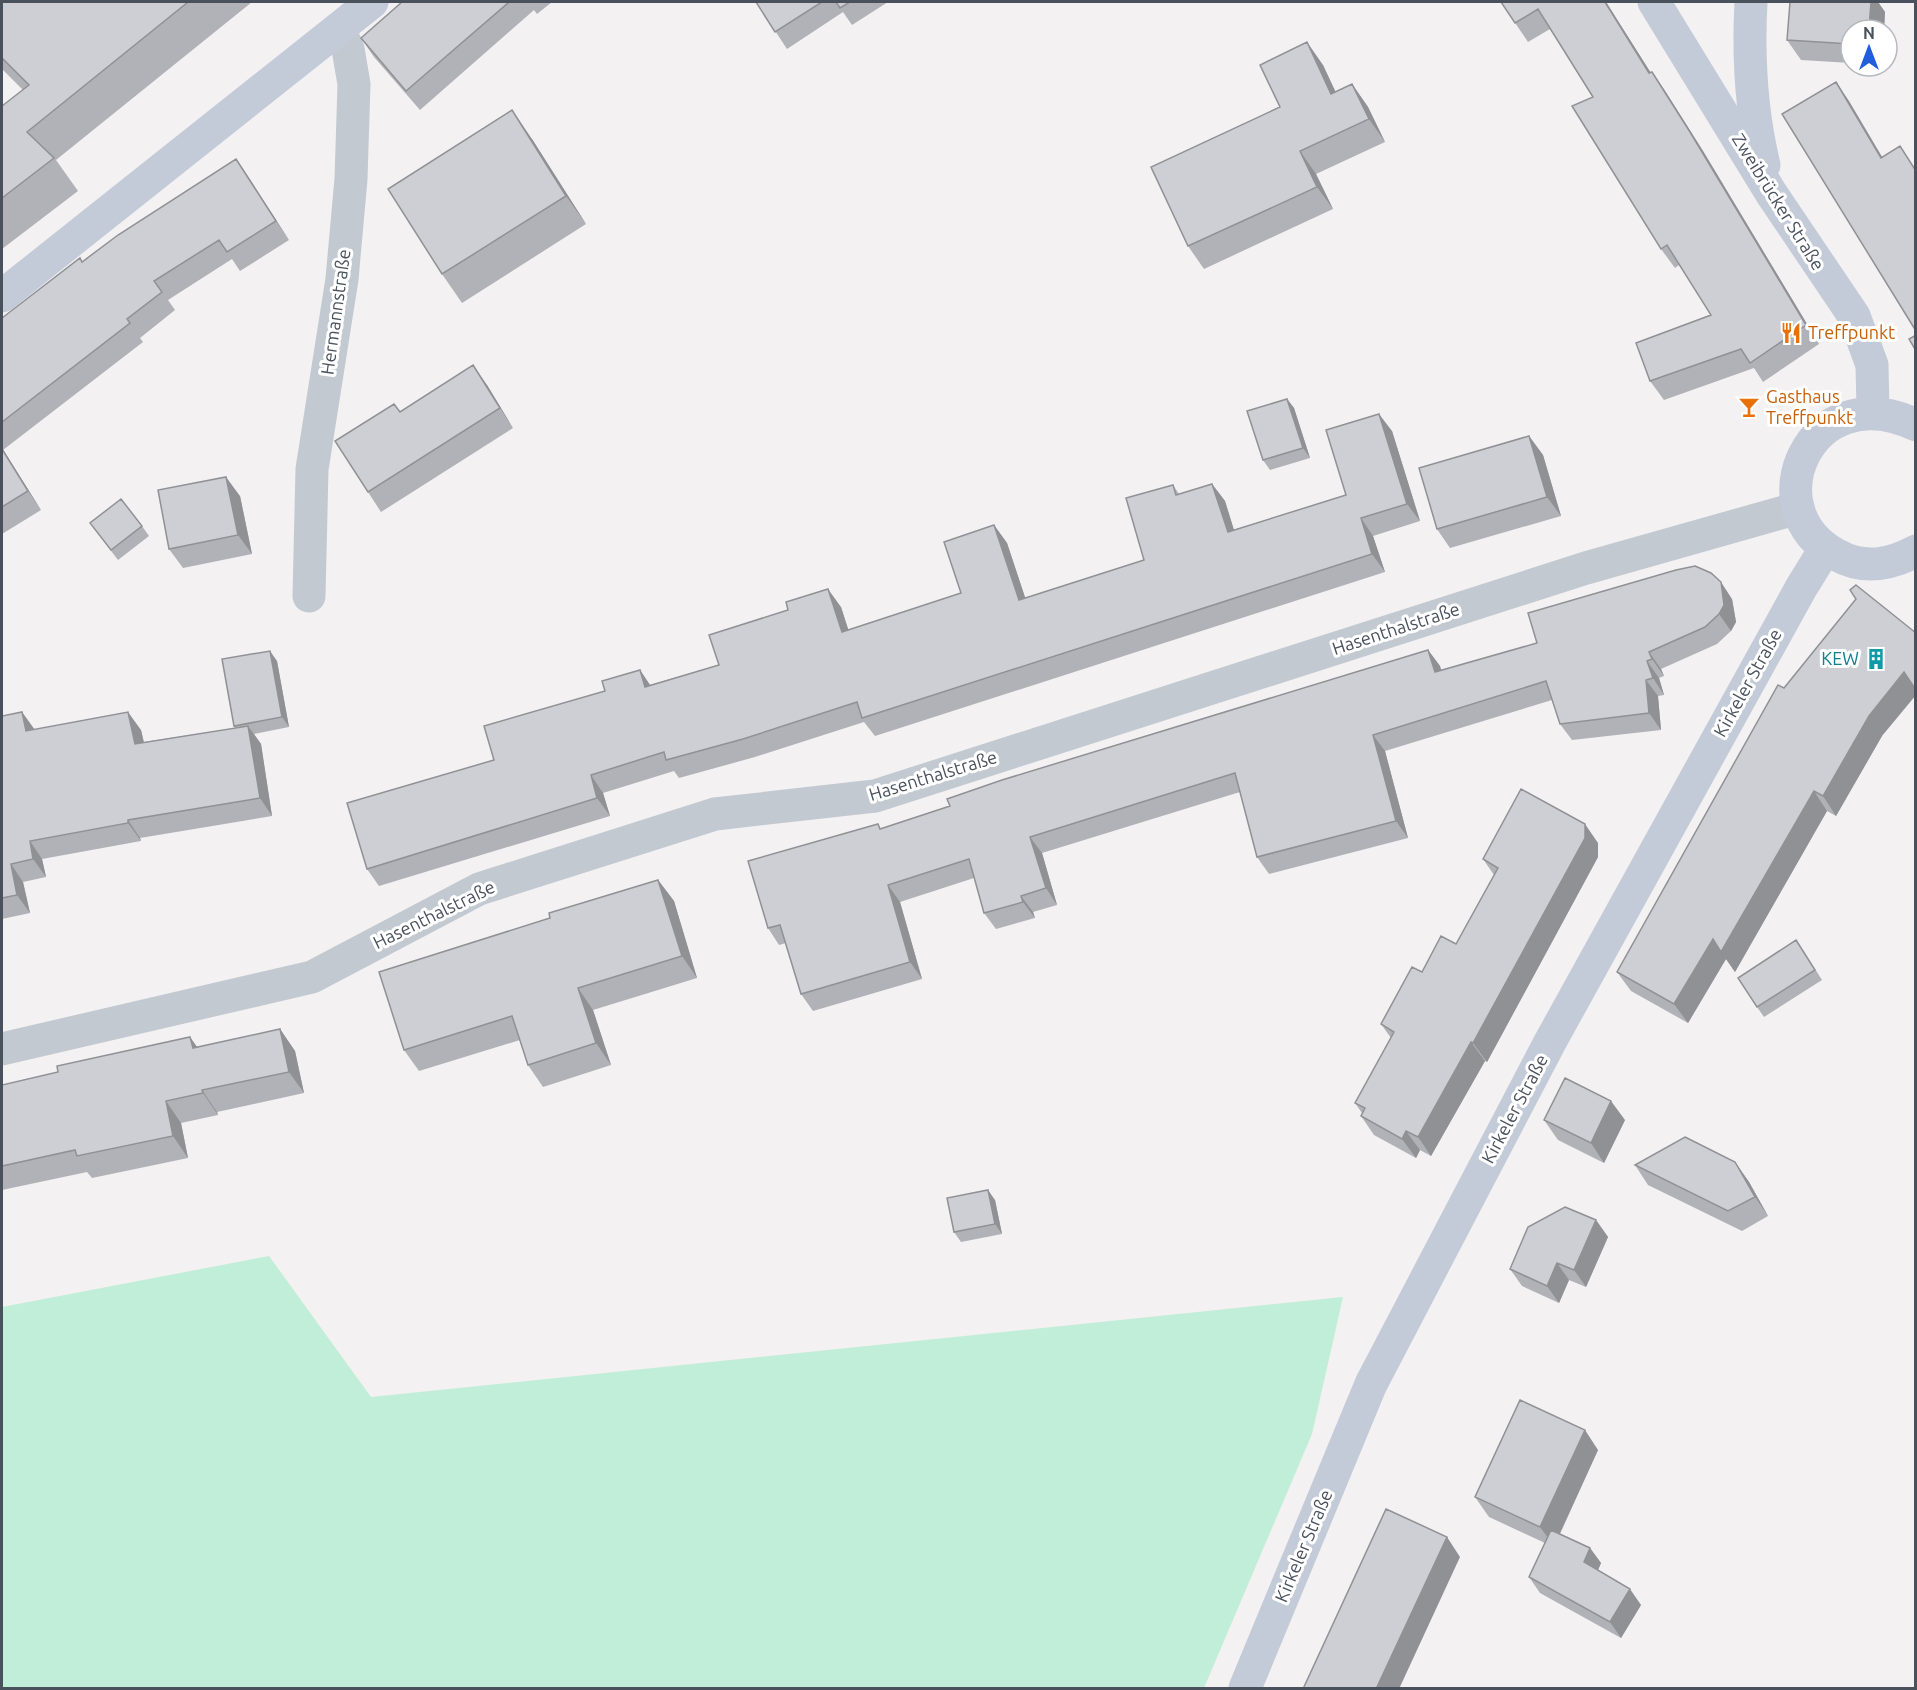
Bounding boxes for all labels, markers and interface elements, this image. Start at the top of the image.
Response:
north arrow [1839,18,1899,78]
text: N [1863,24,1875,42]
street label: Zweibrücker Straße [1729,129,1829,273]
street label: Hermannstraße [316,248,354,376]
restaurant icon: Treffpunkt [1779,321,1803,345]
place label: Treffpunkt [1808,322,1895,342]
place label: Gasthaus Treffpunkt [1766,386,1853,427]
bar icon: Gasthaus Treffpunkt [1737,395,1761,419]
street label: Hasenthalstraße [1329,598,1462,658]
street label: Kirkeler Straße [1709,625,1785,740]
building icon: KEW [1864,647,1888,671]
place label: KEW [1821,648,1859,668]
street label: Hasenthalstraße [866,746,999,804]
street label: Hasenthalstraße [369,876,498,952]
street label: Kirkeler Straße [1477,1051,1551,1166]
street label: Kirkeler Straße [1270,1486,1336,1605]

